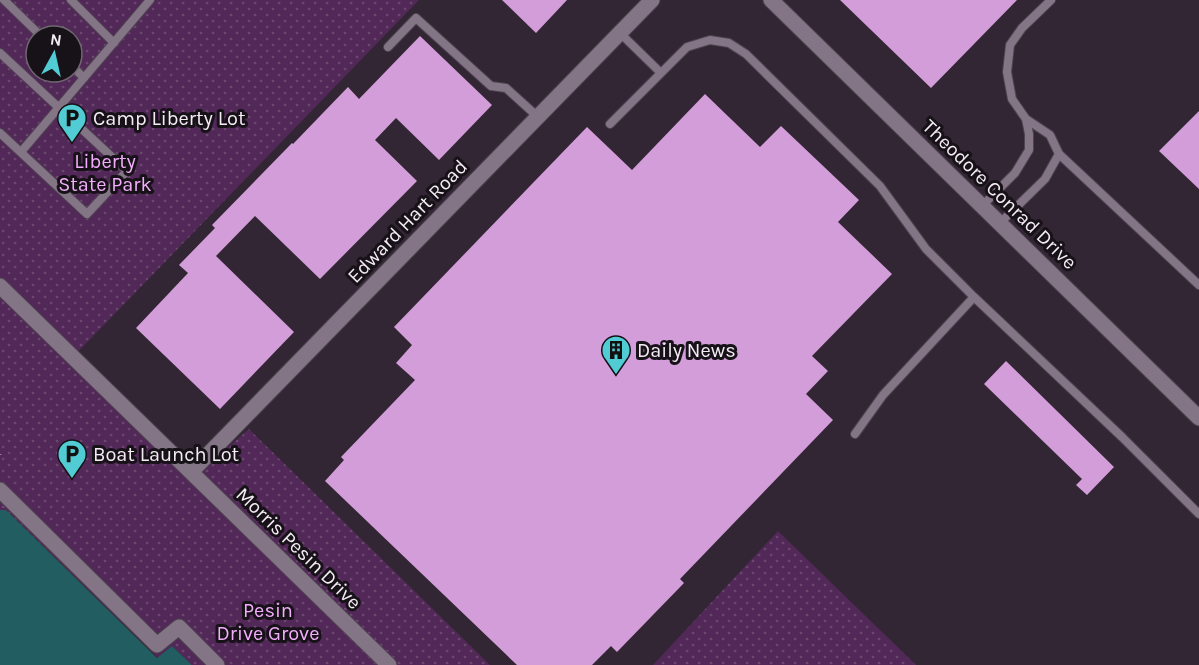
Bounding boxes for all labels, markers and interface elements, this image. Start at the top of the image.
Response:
north arrow [24,24,84,84]
text: N [49,29,63,50]
parking icon: Camp Liberty Lot [56,102,88,144]
place label: Camp Liberty Lot [93,107,246,130]
street label: Theodore Conrad Drive [918,115,1081,274]
park label: Liberty State Park [58,150,152,196]
street label: Edward Hart Road [343,155,472,288]
building icon: Daily News [600,334,632,376]
place label: Daily News [637,339,736,362]
parking icon: Boat Launch Lot [56,438,88,480]
place label: Boat Launch Lot [93,443,240,466]
street label: Morris Pesin Drive [231,483,366,614]
park label: Pesin Drive Grove [217,599,319,645]

